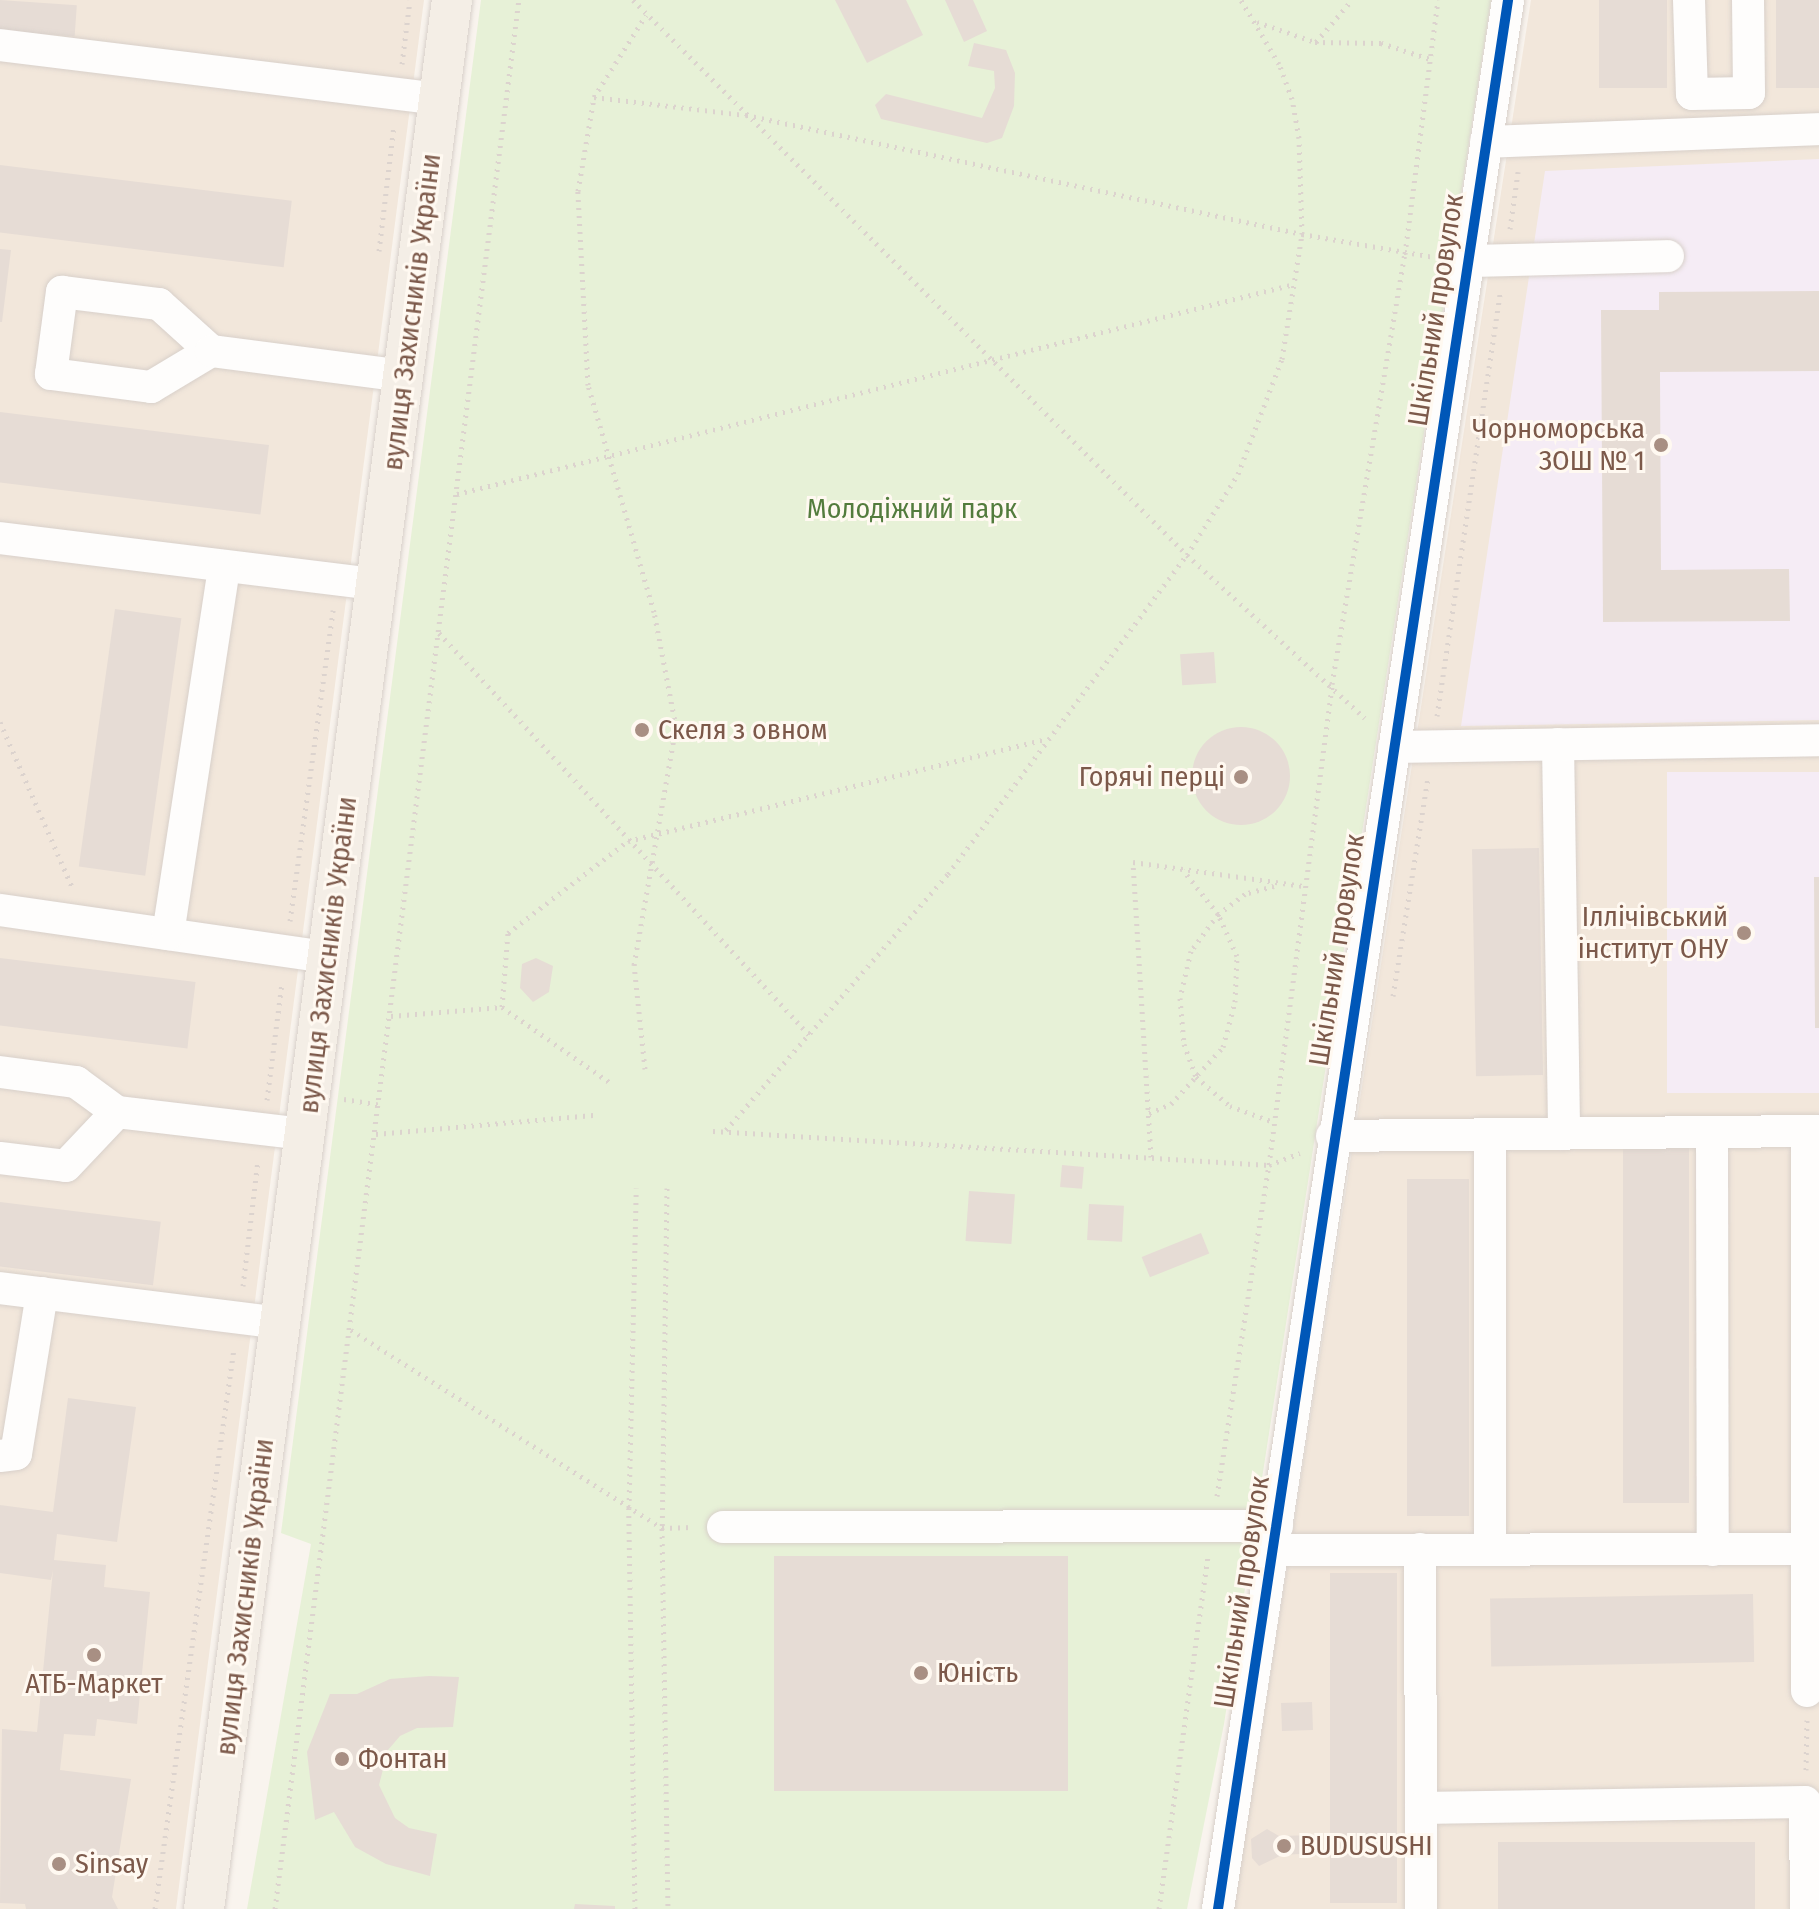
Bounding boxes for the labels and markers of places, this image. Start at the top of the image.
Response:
place label: Чорноморська ЗОШ № 1 [1472,412,1645,478]
marker: Чорноморська ЗОШ № 1 [1652,436,1670,454]
place label: Скеля з овном [658,713,828,747]
marker: Скеля з овном [633,721,651,739]
place label: Горячі перці [1079,760,1225,794]
marker: Горячі перці [1232,768,1250,786]
place label: Іллічівський інститут ОНУ [1578,900,1728,966]
marker: Іллічівський інститут ОНУ [1735,924,1753,942]
marker: АТБ-Маркет [85,1646,103,1664]
place label: Юність [937,1656,1018,1690]
marker: Юність [912,1664,930,1682]
place label: АТБ-Маркет [25,1667,163,1701]
place label: Фонтан [358,1742,447,1776]
marker: Фонтан [333,1750,351,1768]
place label: BUDUSUSHI [1300,1829,1433,1863]
marker: BUDUSUSHI [1275,1837,1293,1855]
place label: Sinsay [75,1847,148,1881]
marker: Sinsay [50,1855,68,1873]

